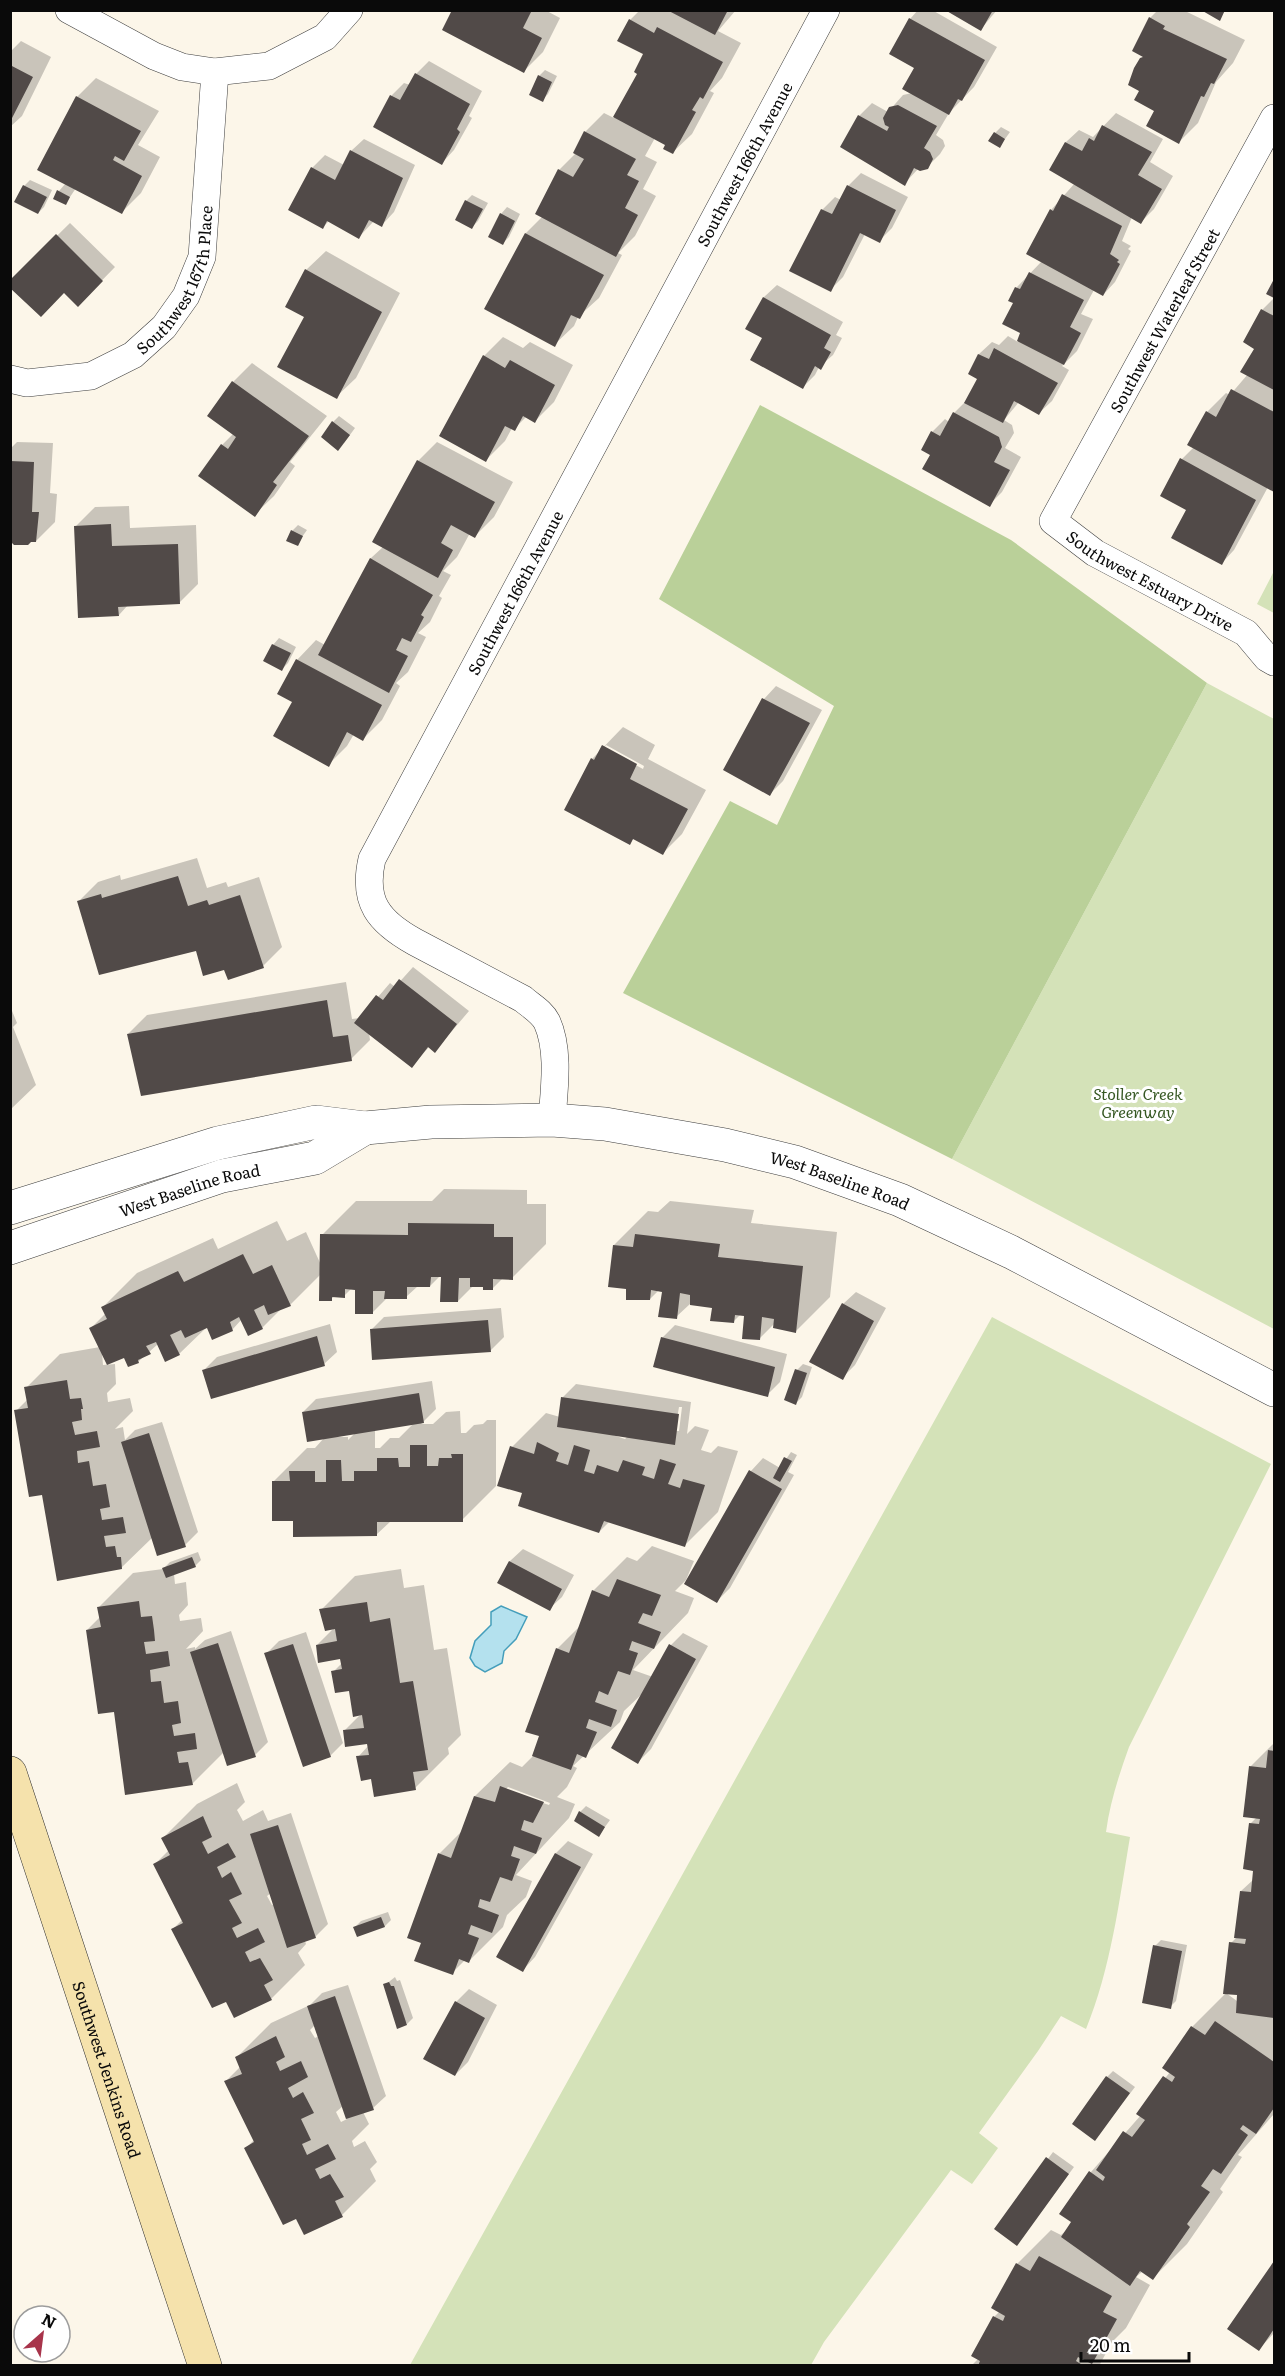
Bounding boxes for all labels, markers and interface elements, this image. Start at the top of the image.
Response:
street label: Southwest 166th Avenue [690,77,798,250]
street label: Southwest 167th Place [130,205,218,359]
street label: Southwest Waterleaf Street [1103,223,1225,417]
street label: Southwest 166th Avenue [461,506,568,679]
street label: Southwest Estuary Drive [1062,524,1238,636]
park label: Stoller Creek Greenway [1093,1081,1183,1123]
street label: West Baseline Road [768,1144,914,1215]
street label: West Baseline Road [116,1157,262,1222]
street label: Southwest Jenkins Road [67,1978,148,2161]
north arrow [12,2304,72,2364]
text: N [38,2306,61,2334]
scale bar [1081,2325,1189,2363]
text: 20 m [1090,2331,1131,2358]

